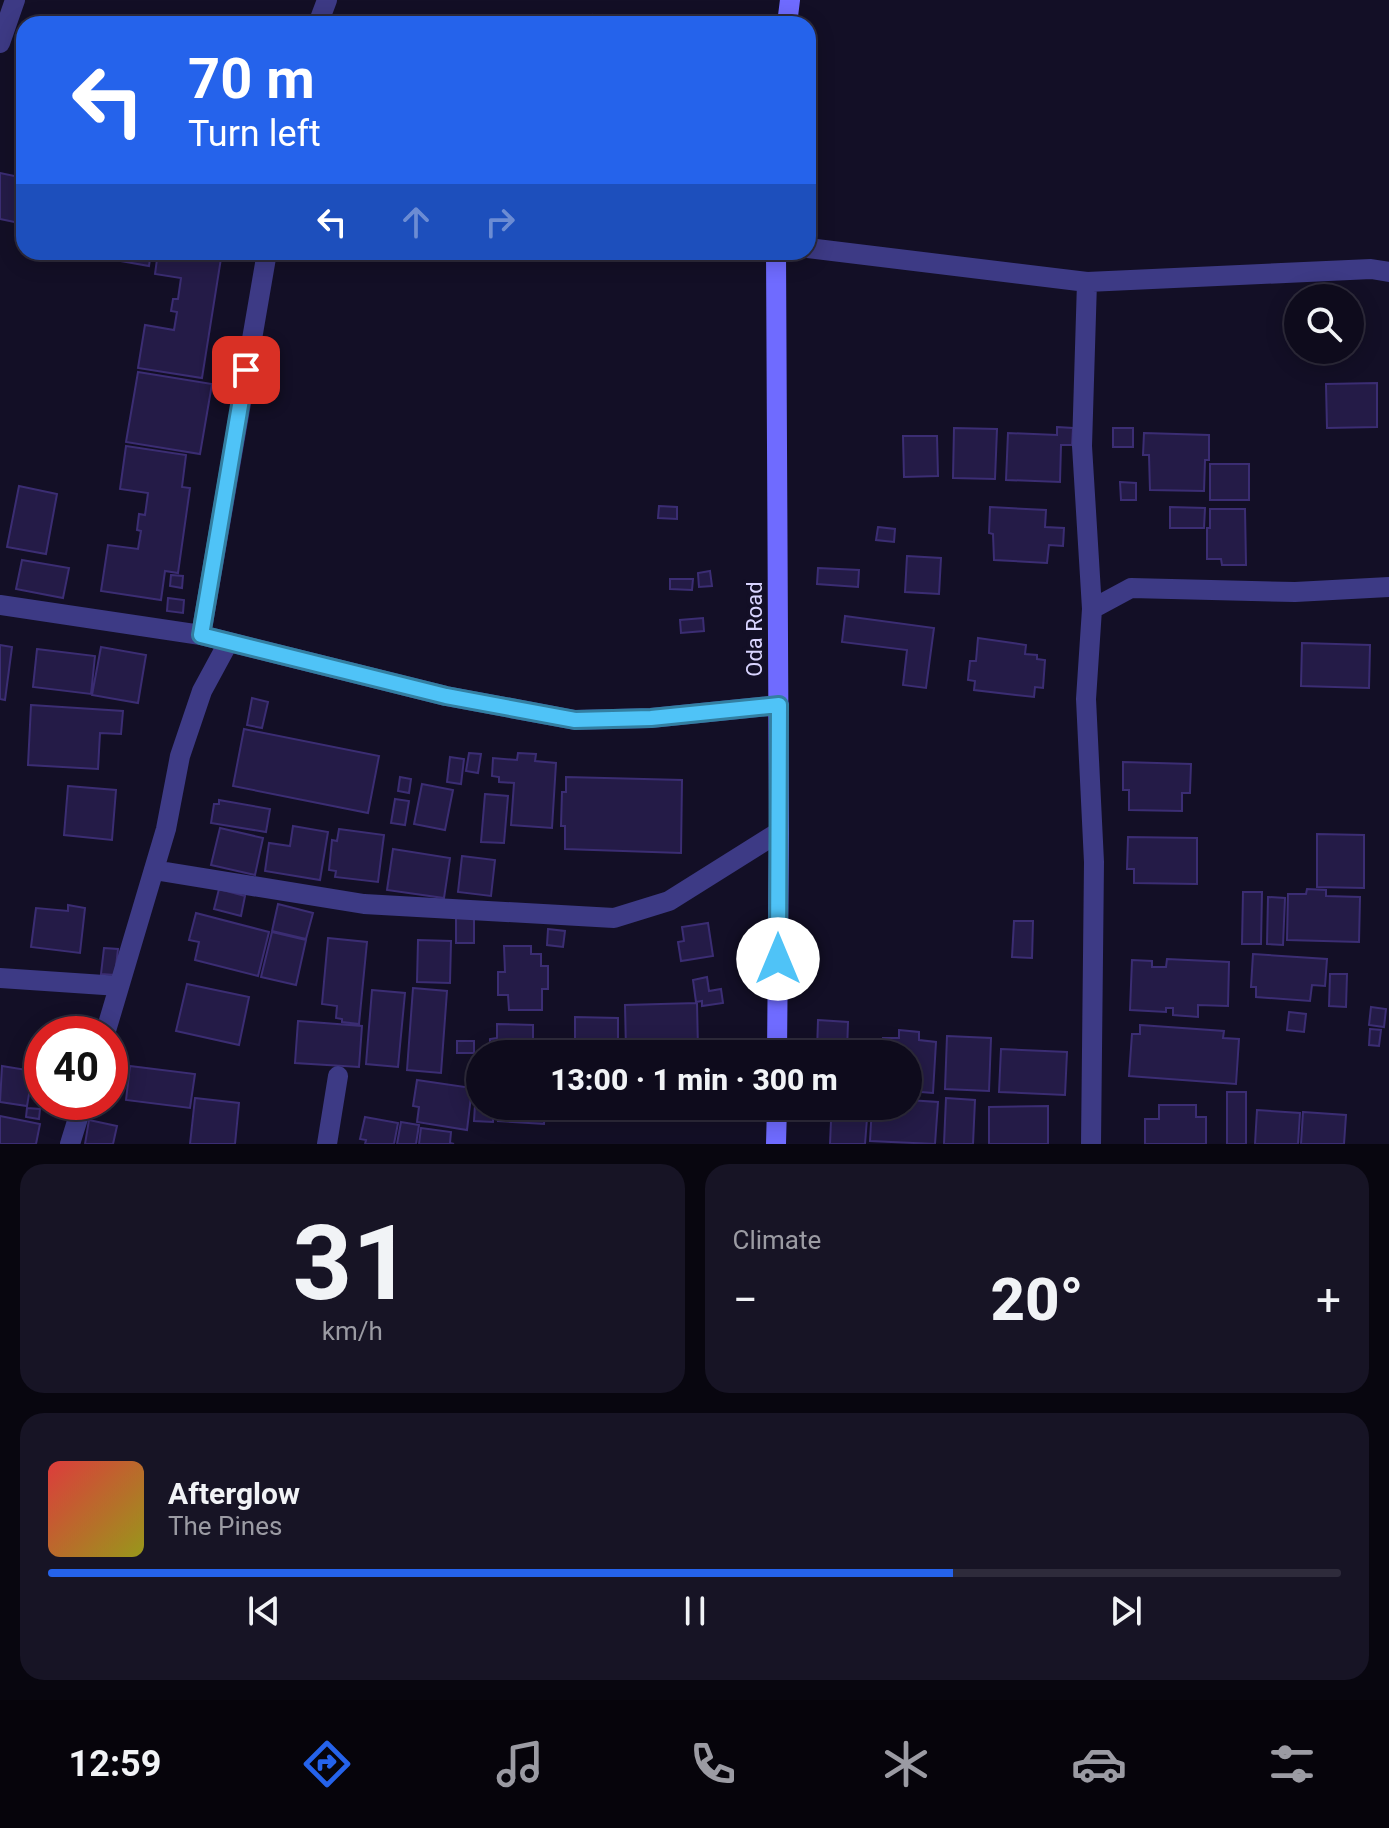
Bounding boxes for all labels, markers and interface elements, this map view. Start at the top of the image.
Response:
text: 70 m [188,46,315,112]
icon: left [56,48,160,152]
text: Turn left [188,113,321,155]
icon: left [310,200,354,244]
icon: ahead [394,200,438,244]
icon: right [478,200,522,244]
map controls [1284,284,1364,364]
button: search [1284,284,1364,364]
pin [212,336,280,404]
icon: arrive [224,348,268,392]
street label: Oda Road [742,581,767,677]
position arrow [736,917,820,1001]
speed limit sign: 40 [24,1016,128,1120]
text: 13:00 · 1 min · 300 m [550,1062,838,1097]
text: 31 [293,1203,412,1324]
text: Climate [733,1225,821,1255]
text: 20° [990,1264,1083,1335]
text: − [733,1274,758,1326]
text: + [1316,1274,1341,1326]
text: km/h [322,1316,383,1346]
text: Afterglow [168,1476,300,1511]
text: The Pines [168,1511,282,1541]
icon: previous [242,1589,286,1633]
icon: pause [673,1589,717,1633]
icon: next [1104,1589,1148,1633]
icon: directions [299,1736,355,1792]
icon: music [492,1736,548,1792]
icon: phone [685,1736,741,1792]
icon: climate [878,1736,934,1792]
icon: car [1071,1736,1127,1792]
icon: filters [1264,1736,1320,1792]
text: 12:59 [69,1743,161,1785]

